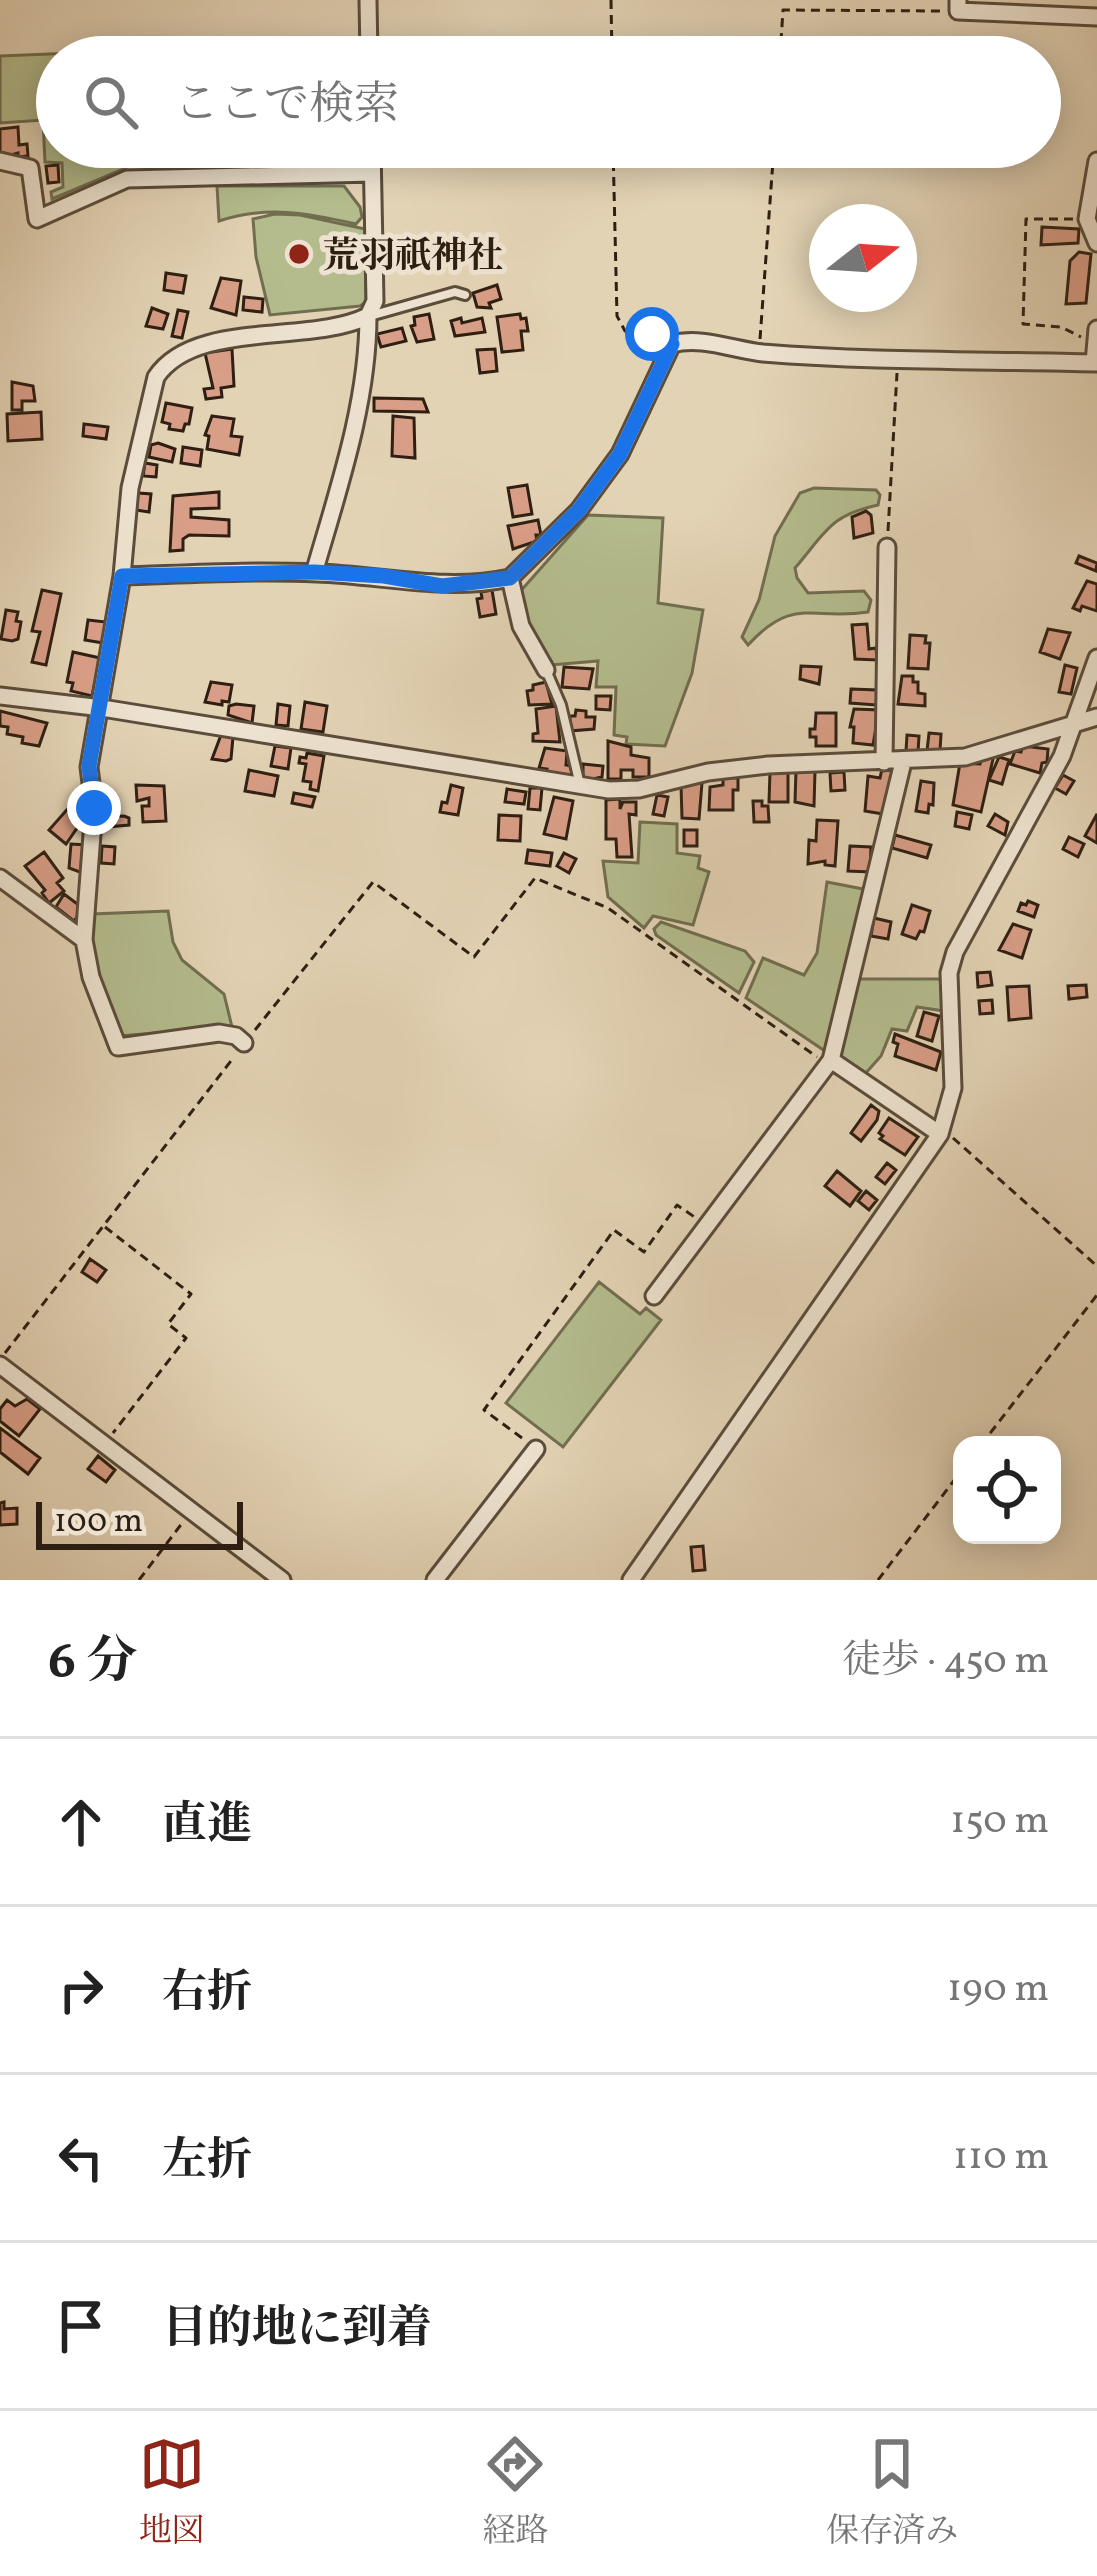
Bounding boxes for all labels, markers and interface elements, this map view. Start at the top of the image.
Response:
search box [36,36,1061,168]
icon: search [78,69,144,135]
text: ここで検索 [174,75,399,138]
north arrow [809,204,917,312]
place label: 荒羽祇神社 [323,233,503,283]
marker: 荒羽祇神社 [286,241,312,267]
route start [625,307,679,361]
route end [67,781,121,835]
map controls [953,1436,1061,1544]
button: locate [953,1436,1061,1544]
scale bar [36,1496,243,1549]
text: 100 m [54,1500,143,1546]
text: 6 分 [48,1628,137,1699]
text: 徒歩 · 450 m [842,1635,1049,1689]
icon: ahead [48,1789,114,1855]
text: 直進 [162,1795,252,1858]
text: 150 m [950,1795,1049,1849]
icon: right [48,1957,114,2023]
text: 右折 [162,1963,252,2026]
text: 190 m [947,1963,1049,2017]
icon: left [48,2125,114,2191]
text: 左折 [162,2131,252,2194]
text: 110 m [953,2131,1049,2185]
icon: arrive [48,2293,114,2359]
text: 目的地に到着 [162,2299,432,2362]
tab: 地図 [139,2431,205,2556]
tab: 経路 [482,2431,548,2556]
tab: 保存済み [826,2431,958,2556]

